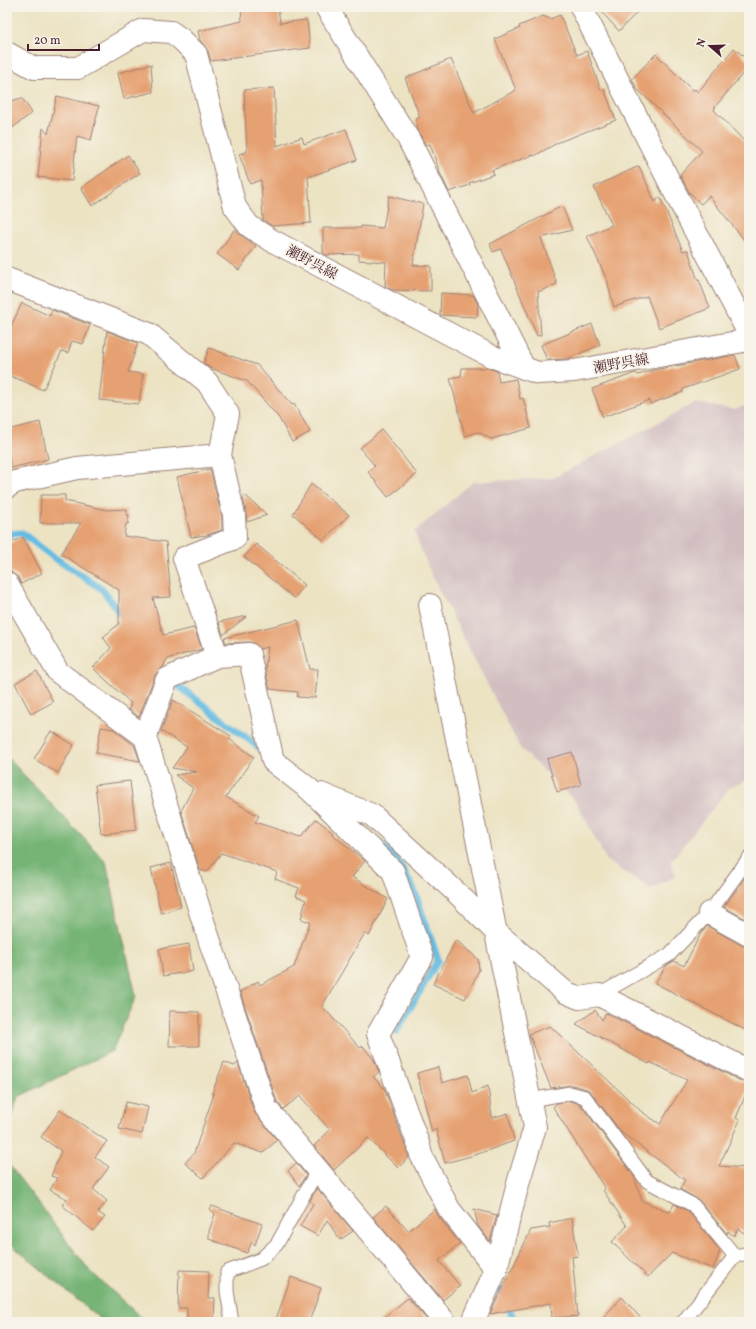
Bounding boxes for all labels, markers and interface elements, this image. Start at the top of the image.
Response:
scale bar [28,26,99,52]
north arrow [690,26,730,66]
text: 20 m [34,33,61,49]
text: N [694,37,710,49]
street label: 瀬野呉線 [282,242,340,285]
street label: 瀬野呉線 [592,350,650,379]

